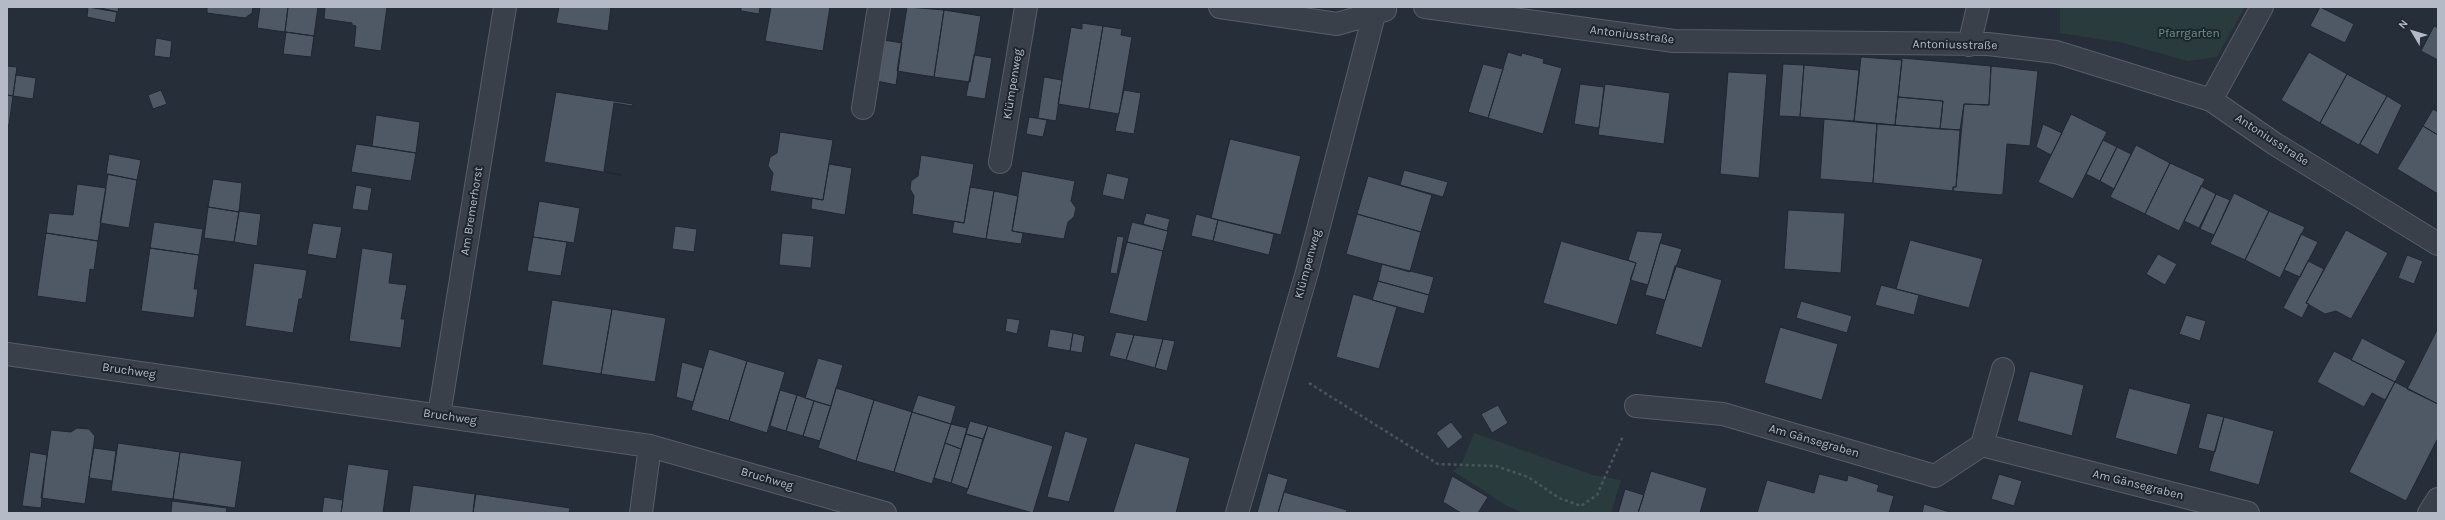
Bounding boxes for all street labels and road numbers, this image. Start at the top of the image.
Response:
street label: Antoniusstraße [1589,23,1675,47]
street label: Antoniusstraße [1912,37,1998,53]
street label: Klümpenweg [1000,48,1026,120]
street label: Antoniusstraße [2232,111,2312,169]
street label: Am Bremerhorst [458,166,486,256]
street label: Klümpenweg [1292,228,1324,300]
street label: Bruchweg [101,360,157,382]
street label: Bruchweg [422,406,478,428]
street label: Am Gänsegraben [1767,421,1861,461]
street label: Bruchweg [739,465,795,493]
street label: Am Gänsegraben [2091,467,2185,503]

